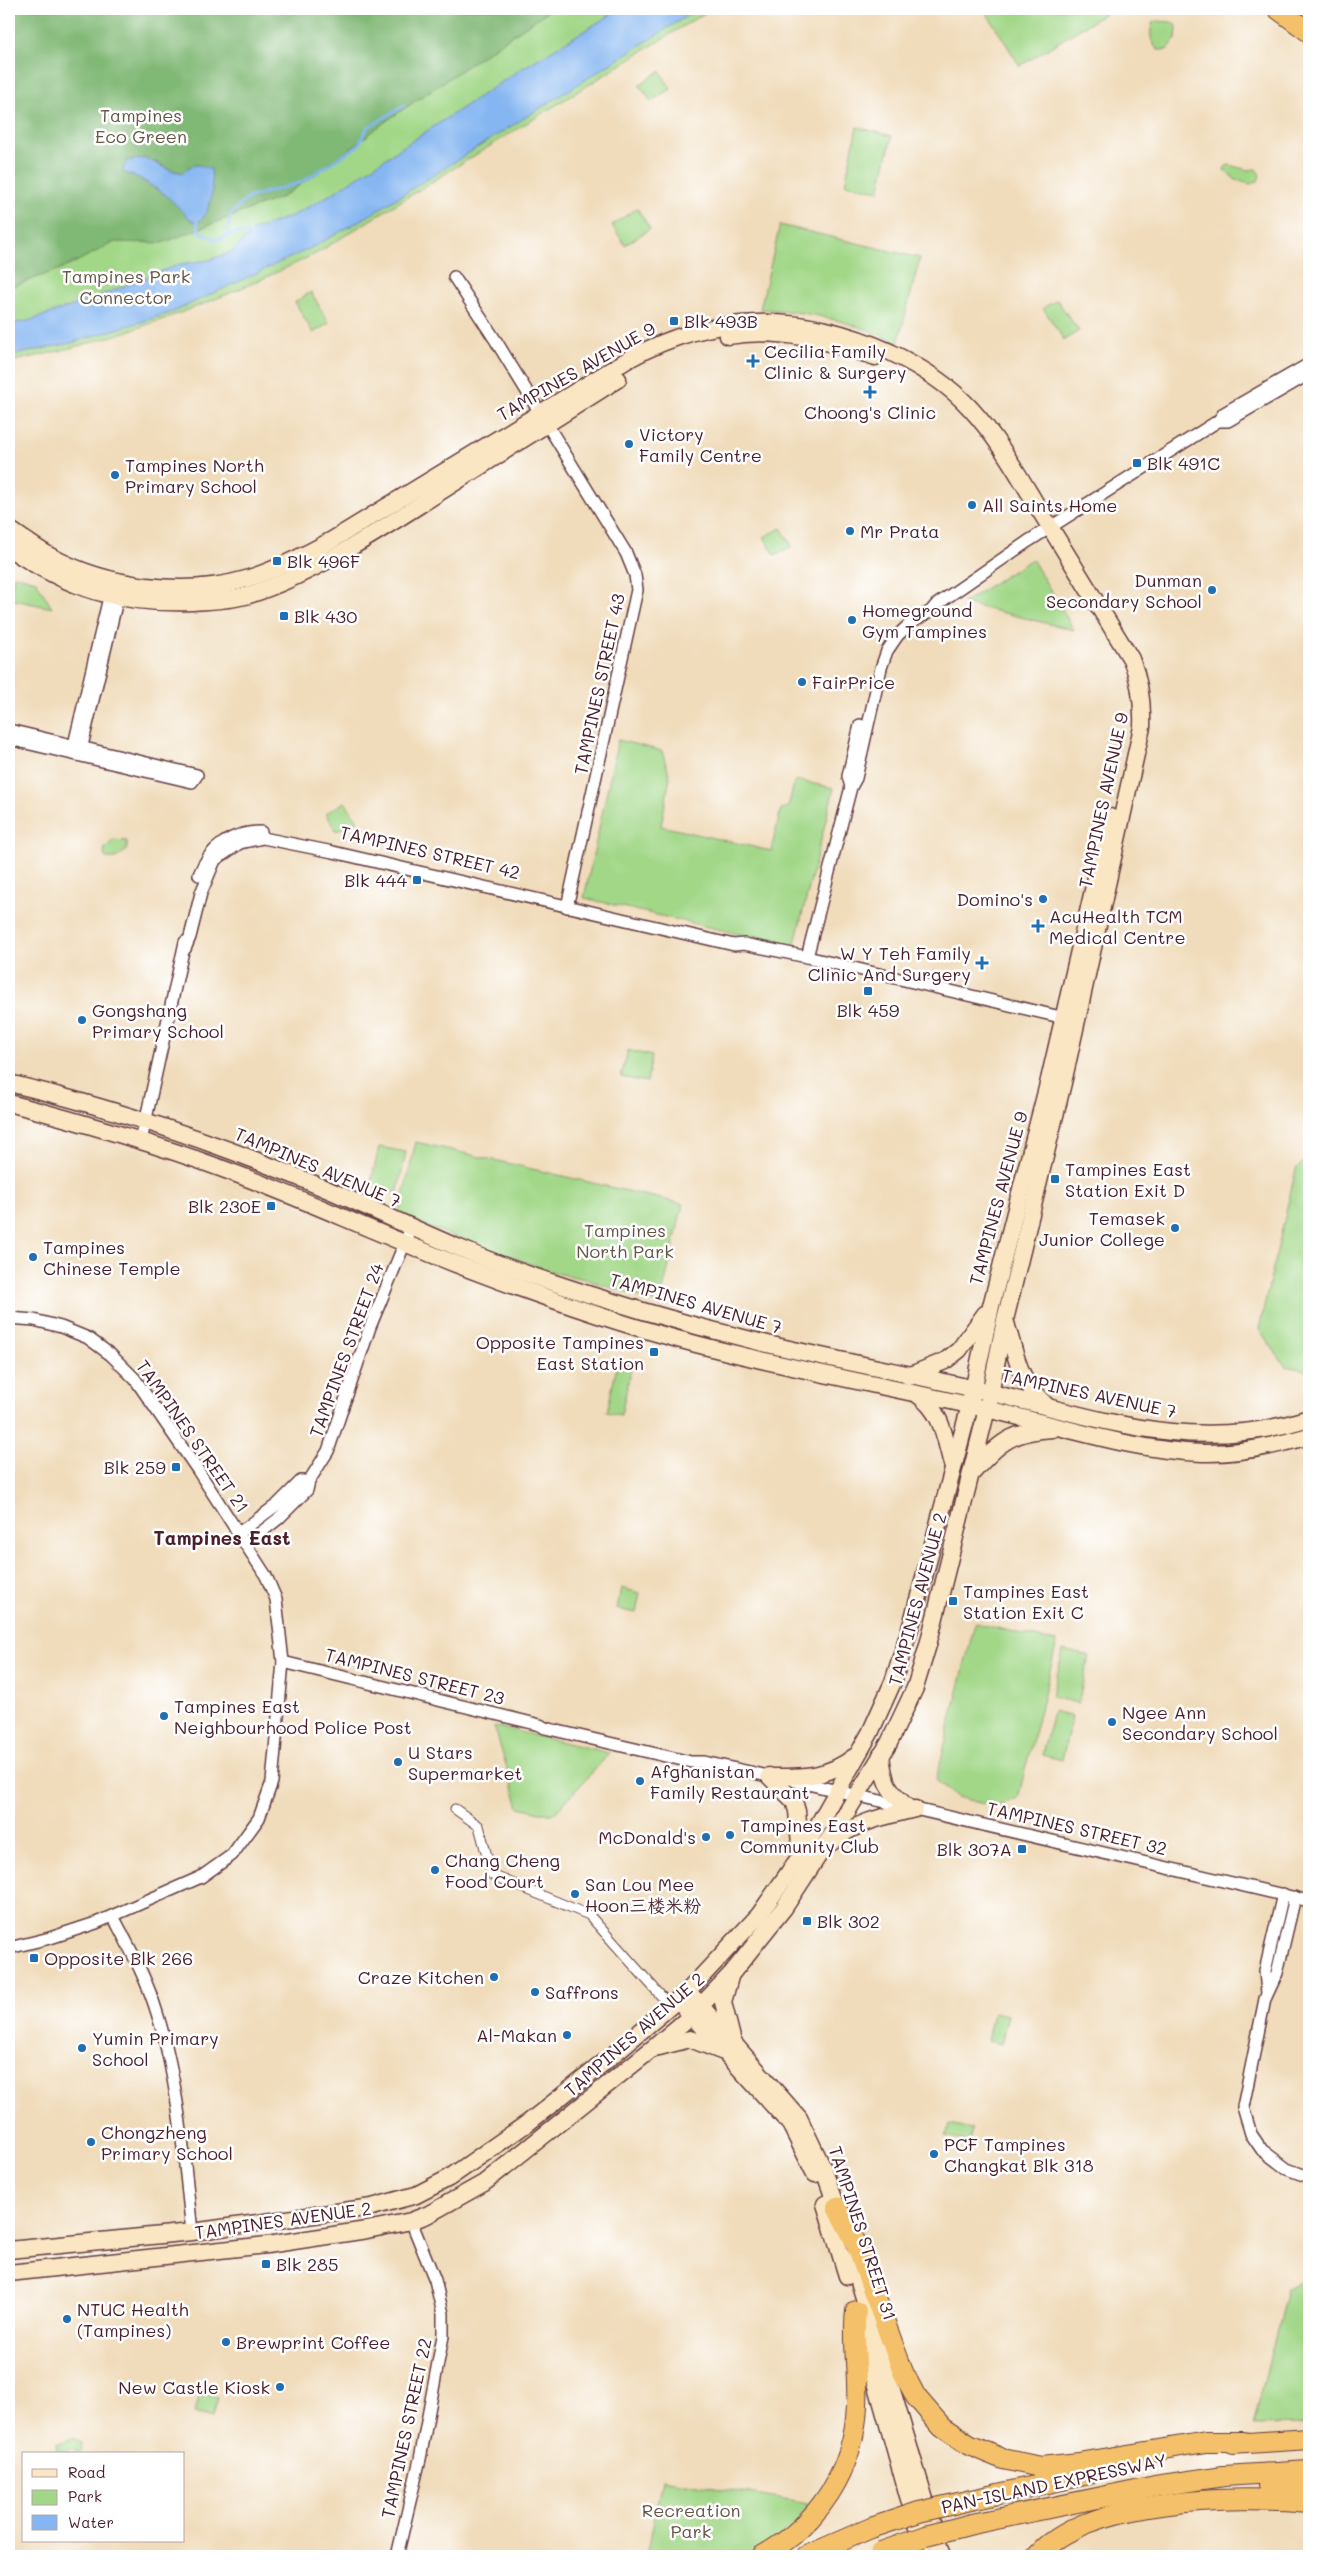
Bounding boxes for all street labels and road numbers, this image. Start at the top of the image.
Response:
street label: TAMPINES AVENUE 9 [493,316,660,426]
street label: TAMPINES STREET 43 [568,591,630,777]
street label: TAMPINES AVENUE 9 [1073,710,1133,890]
street label: TAMPINES STREET 42 [338,820,522,884]
street label: TAMPINES AVENUE 9 [963,1108,1033,1287]
street label: TAMPINES AVENUE 7 [231,1121,405,1213]
street label: TAMPINES STREET 24 [303,1259,389,1441]
street label: TAMPINES AVENUE 7 [607,1267,785,1339]
street label: TAMPINES STREET 21 [131,1355,255,1517]
street label: TAMPINES AVENUE 7 [999,1363,1179,1423]
street label: TAMPINES AVENUE 2 [882,1510,952,1688]
street label: TAMPINES STREET 23 [323,1642,507,1710]
street label: TAMPINES STREET 32 [985,1796,1169,1860]
street label: TAMPINES AVENUE 2 [559,1966,709,2102]
street label: TAMPINES STREET 31 [823,2143,903,2323]
street label: TAMPINES AVENUE 2 [193,2196,373,2244]
street label: TAMPINES STREET 22 [375,2336,437,2520]
street label: PAN-ISLAND EXPRESSWAY [939,2447,1169,2519]

